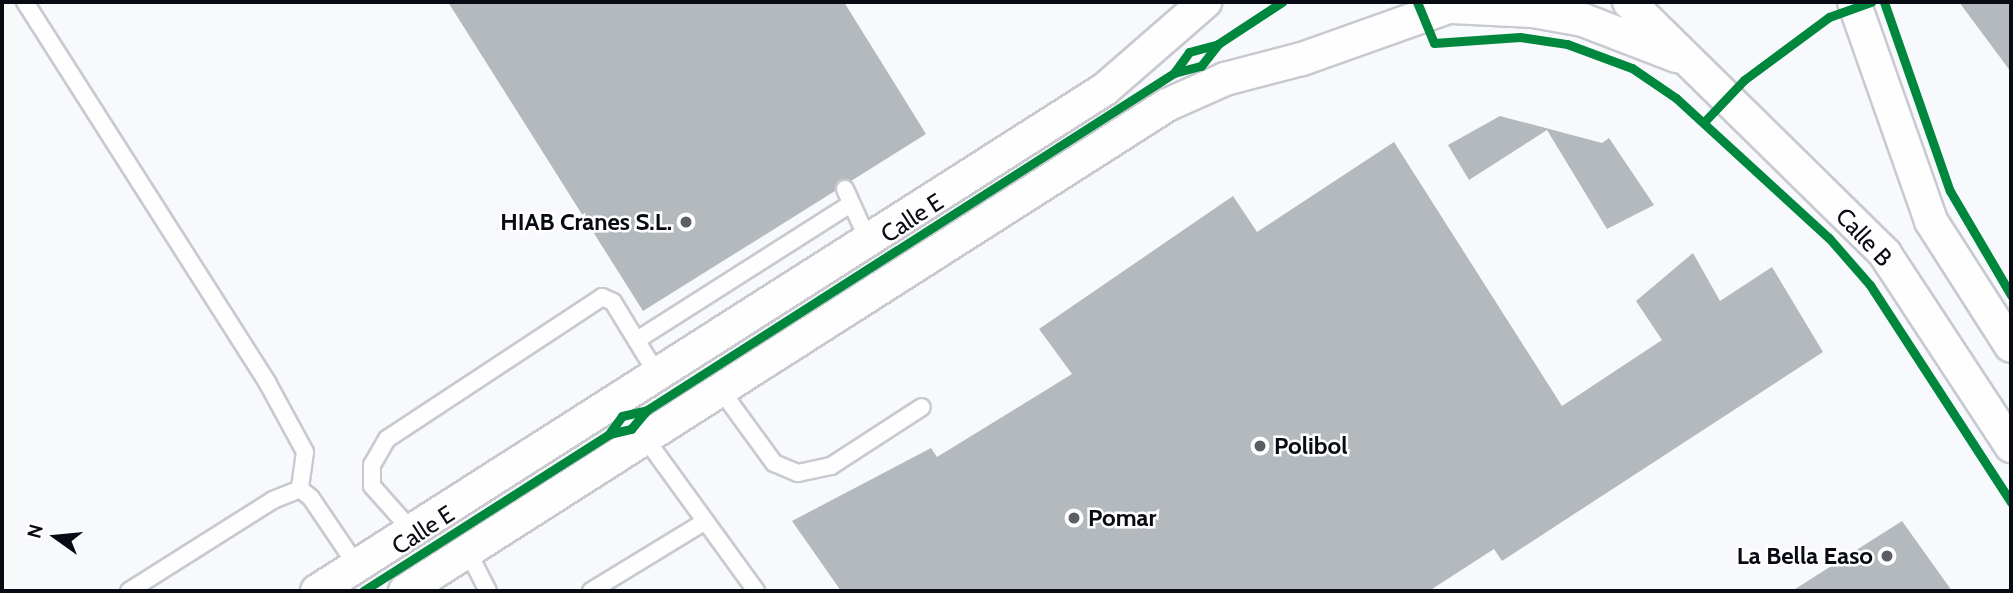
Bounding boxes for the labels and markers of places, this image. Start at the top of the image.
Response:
place label: HIAB Cranes S.L. [500,208,672,236]
marker: HIAB Cranes S.L. [678,214,694,230]
place label: Polibol [1274,432,1347,460]
marker: Polibol [1252,438,1268,454]
place label: Pomar [1088,504,1156,532]
marker: Pomar [1066,510,1082,526]
place label: La Bella Easo [1737,542,1873,570]
marker: La Bella Easo [1879,548,1895,564]

